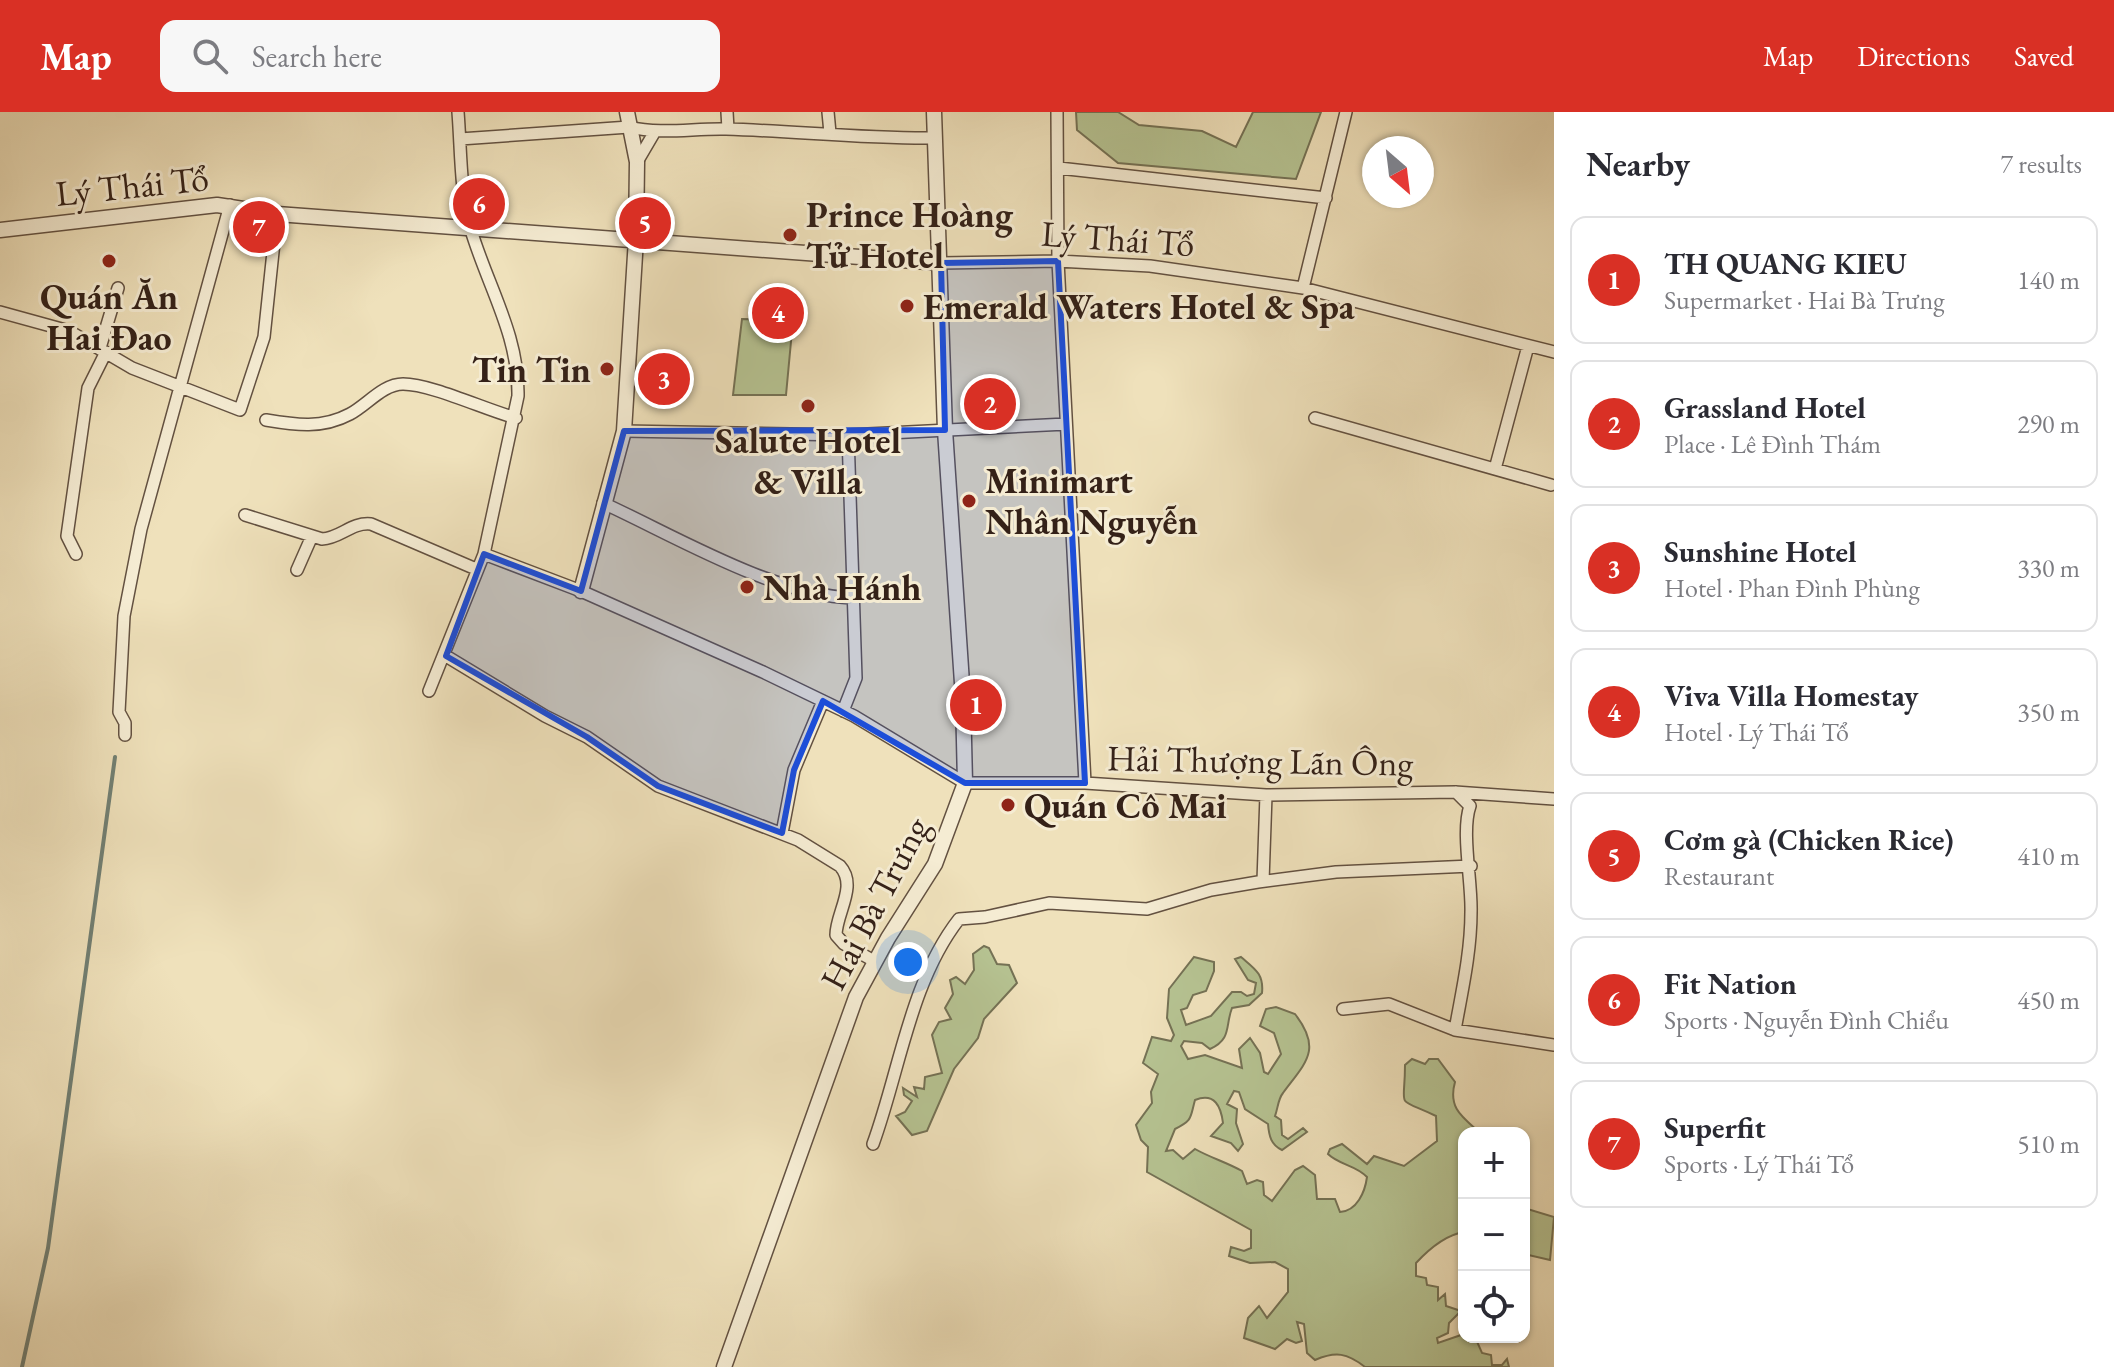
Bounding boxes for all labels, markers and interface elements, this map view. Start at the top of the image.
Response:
search box [160,20,720,92]
text: Map [40,32,112,81]
icon: search [188,34,232,78]
text: Search here [252,37,382,76]
text: Map [1763,38,1813,74]
text: Directions [1857,38,1970,74]
text: Saved [2014,38,2074,74]
north arrow [1362,136,1434,208]
text: Nearby [1586,142,1690,186]
text: 7 results [2001,147,2082,181]
street label: Lý Thái Tổ [53,154,211,217]
pin: 6 [453,174,505,234]
place label: Prince Hoàng Tử Hotel [806,191,1014,279]
pin: 5 [619,193,671,253]
pin: 7 [233,197,285,257]
street label: Lý Thái Tổ [1040,210,1196,267]
marker: Prince Hoàng Tử Hotel [781,226,799,244]
text: TH QUANG KIEU [1664,244,1907,283]
marker: Quán Ăn Hai Ðao [100,252,118,270]
text: 1 [1607,263,1621,297]
text: 140 m [2017,263,2080,297]
place label: Quán Ăn Hai Ðao [40,273,178,361]
pin: 4 [752,283,804,343]
place label: Emerald Waters Hotel & Spa [923,283,1355,330]
text: Supermarket · Hai Bà Trưng [1664,283,1944,317]
marker: Emerald Waters Hotel & Spa [898,297,916,315]
place label: Tin Tin [472,346,591,393]
pin: 3 [638,349,690,409]
marker: Tin Tin [598,360,616,378]
pin: 2 [964,374,1016,434]
text: Grassland Hotel [1664,388,1866,427]
marker: Salute Hotel & Villa [799,397,817,415]
text: 2 [1607,407,1621,441]
text: 290 m [2017,407,2080,441]
place label: Salute Hotel & Villa [715,417,901,505]
text: Place · Lê Đình Thám [1664,427,1881,461]
place label: Minimart Nhân Nguyễn [985,457,1198,545]
marker: Minimart Nhân Nguyễn [960,492,978,510]
text: Sunshine Hotel [1664,532,1857,571]
text: 3 [1607,551,1621,585]
text: 330 m [2017,551,2080,585]
place label: Nhà Hánh [763,564,921,611]
text: Hotel · Phan Đình Phùng [1664,571,1920,605]
marker: Nhà Hánh [738,578,756,596]
pin: 1 [950,675,1002,735]
text: Viva Villa Homestay [1664,676,1918,715]
text: 4 [1607,695,1621,729]
text: 350 m [2017,695,2080,729]
text: Hotel · Lý Thái Tổ [1664,715,1849,749]
street label: Hải Thượng Lãn Ông [1106,734,1414,787]
place label: Quán Cô Mai [1024,782,1227,829]
marker: Quán Cô Mai [999,796,1017,814]
street label: Hai Bà Trưng [809,808,940,998]
text: Cơm gà (Chicken Rice) [1664,820,1954,859]
text: 5 [1607,839,1621,873]
text: 410 m [2017,839,2080,873]
text: Restaurant [1664,859,1774,893]
your location [888,942,928,982]
text: Fit Nation [1664,964,1797,1003]
text: 6 [1607,983,1621,1017]
text: 450 m [2017,983,2080,1017]
text: Sports · Nguyễn Đình Chiểu [1664,1003,1949,1037]
text: Superfit [1664,1108,1766,1147]
map controls [1458,1127,1530,1343]
button: + [1458,1127,1530,1199]
text: 7 [1607,1127,1621,1161]
text: 510 m [2017,1127,2080,1161]
text: Sports · Lý Thái Tổ [1664,1147,1854,1181]
button: − [1458,1199,1530,1271]
button: locate [1458,1271,1530,1343]

